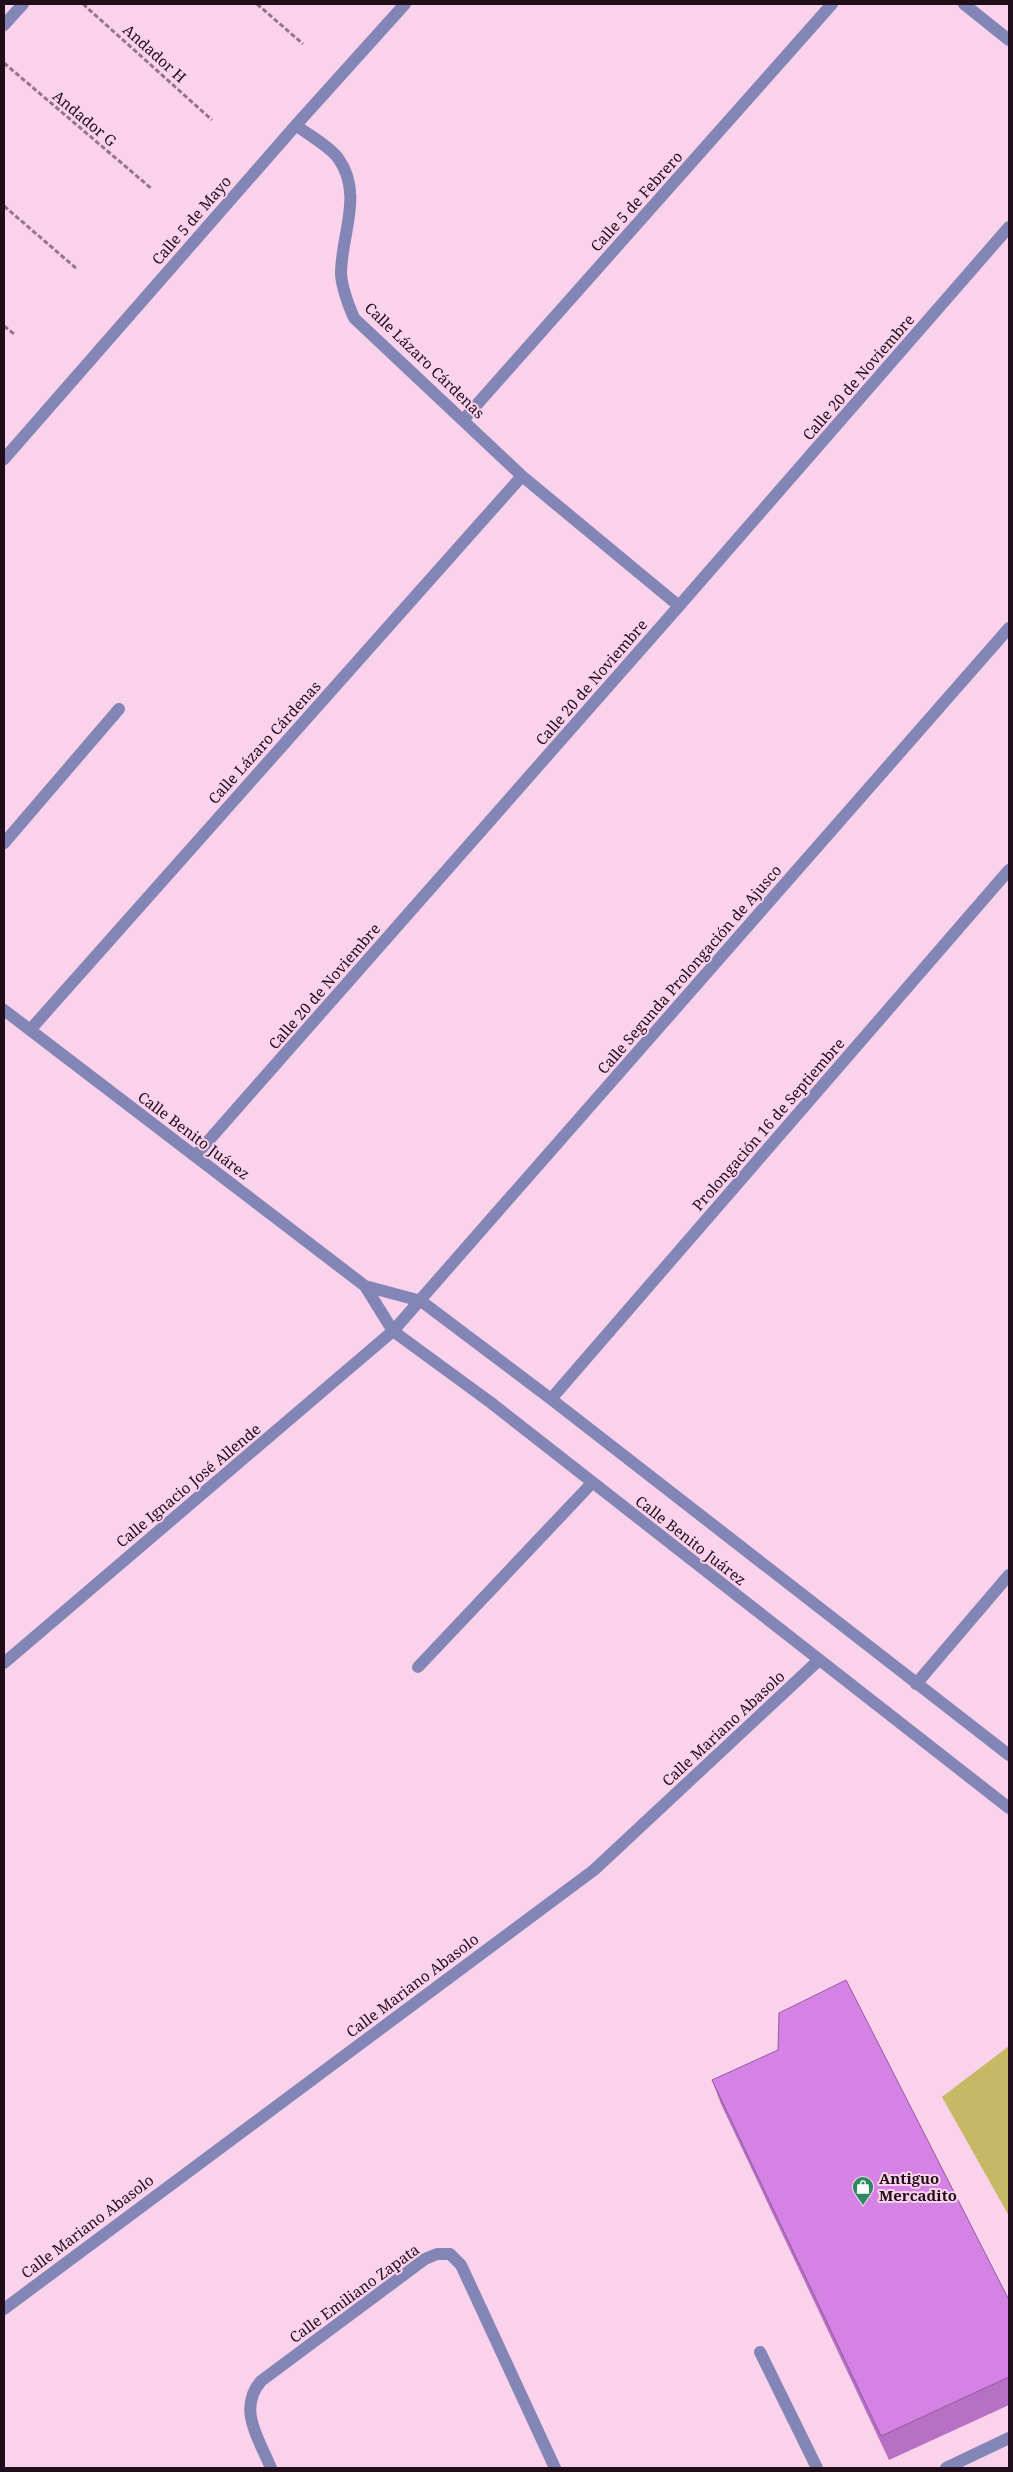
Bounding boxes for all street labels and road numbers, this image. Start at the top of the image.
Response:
street label: Andador H [119,19,191,87]
street label: Andador G [49,85,121,151]
street label: Calle 5 de Febrero [586,147,686,255]
street label: Calle 5 de Mayo [147,171,235,269]
street label: Calle Lázaro Cárdenas [361,297,489,423]
street label: Calle 20 de Noviembre [798,310,918,444]
street label: Calle 20 de Noviembre [531,615,651,749]
street label: Calle Lázaro Cárdenas [203,676,325,808]
street label: Calle Segunda Prolongación de Ajusco [593,860,785,1078]
street label: Calle 20 de Noviembre [264,919,384,1053]
street label: Prolongación 16 de Septiembre [687,1033,849,1215]
street label: Calle Benito Juárez [134,1086,254,1184]
street label: Calle Ignacio José Allende [112,1419,264,1551]
street label: Calle Benito Juárez [632,1491,750,1589]
street label: Calle Mariano Abasolo [657,1666,789,1790]
street label: Calle Mariano Abasolo [342,1929,482,2041]
street label: Calle Mariano Abasolo [17,2170,157,2282]
street label: Calle Emiliano Zapata [285,2239,423,2347]

